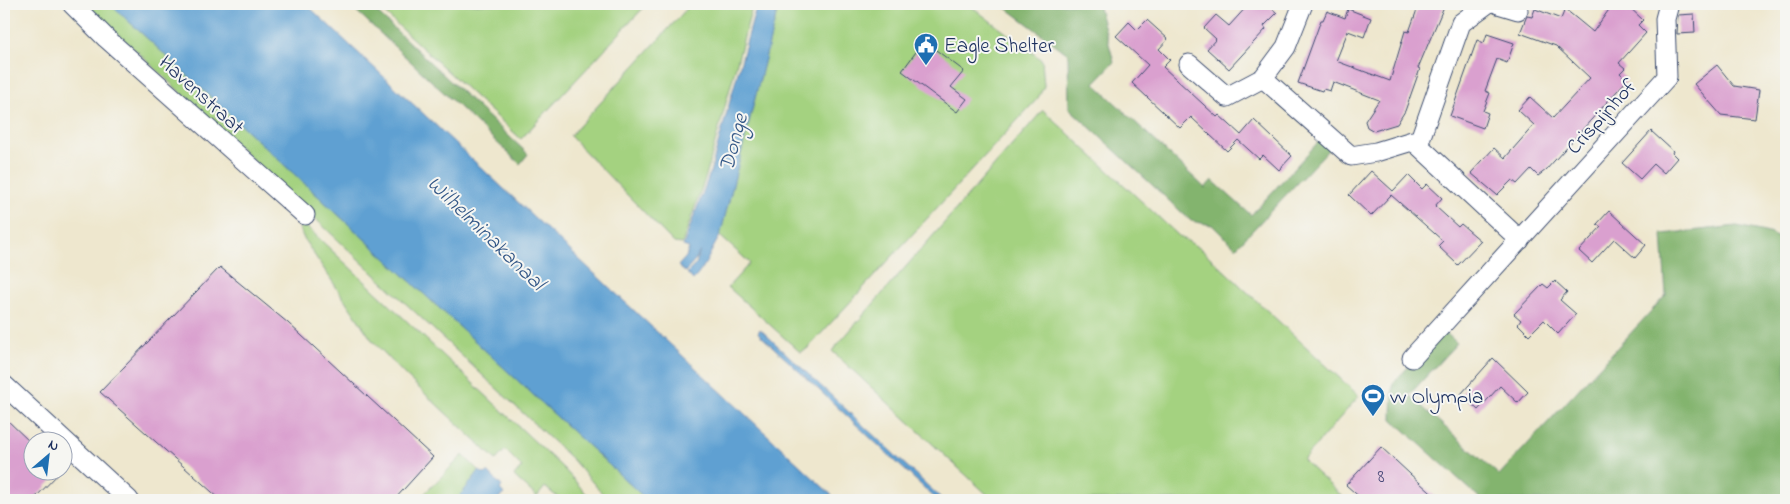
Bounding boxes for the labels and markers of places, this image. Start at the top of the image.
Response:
public building icon: Eagle Shelter [913,32,939,66]
place label: Eagle Shelter [944,32,1055,64]
sports icon: vv Olympia [1360,383,1386,417]
place label: vv Olympia [1390,383,1483,415]

